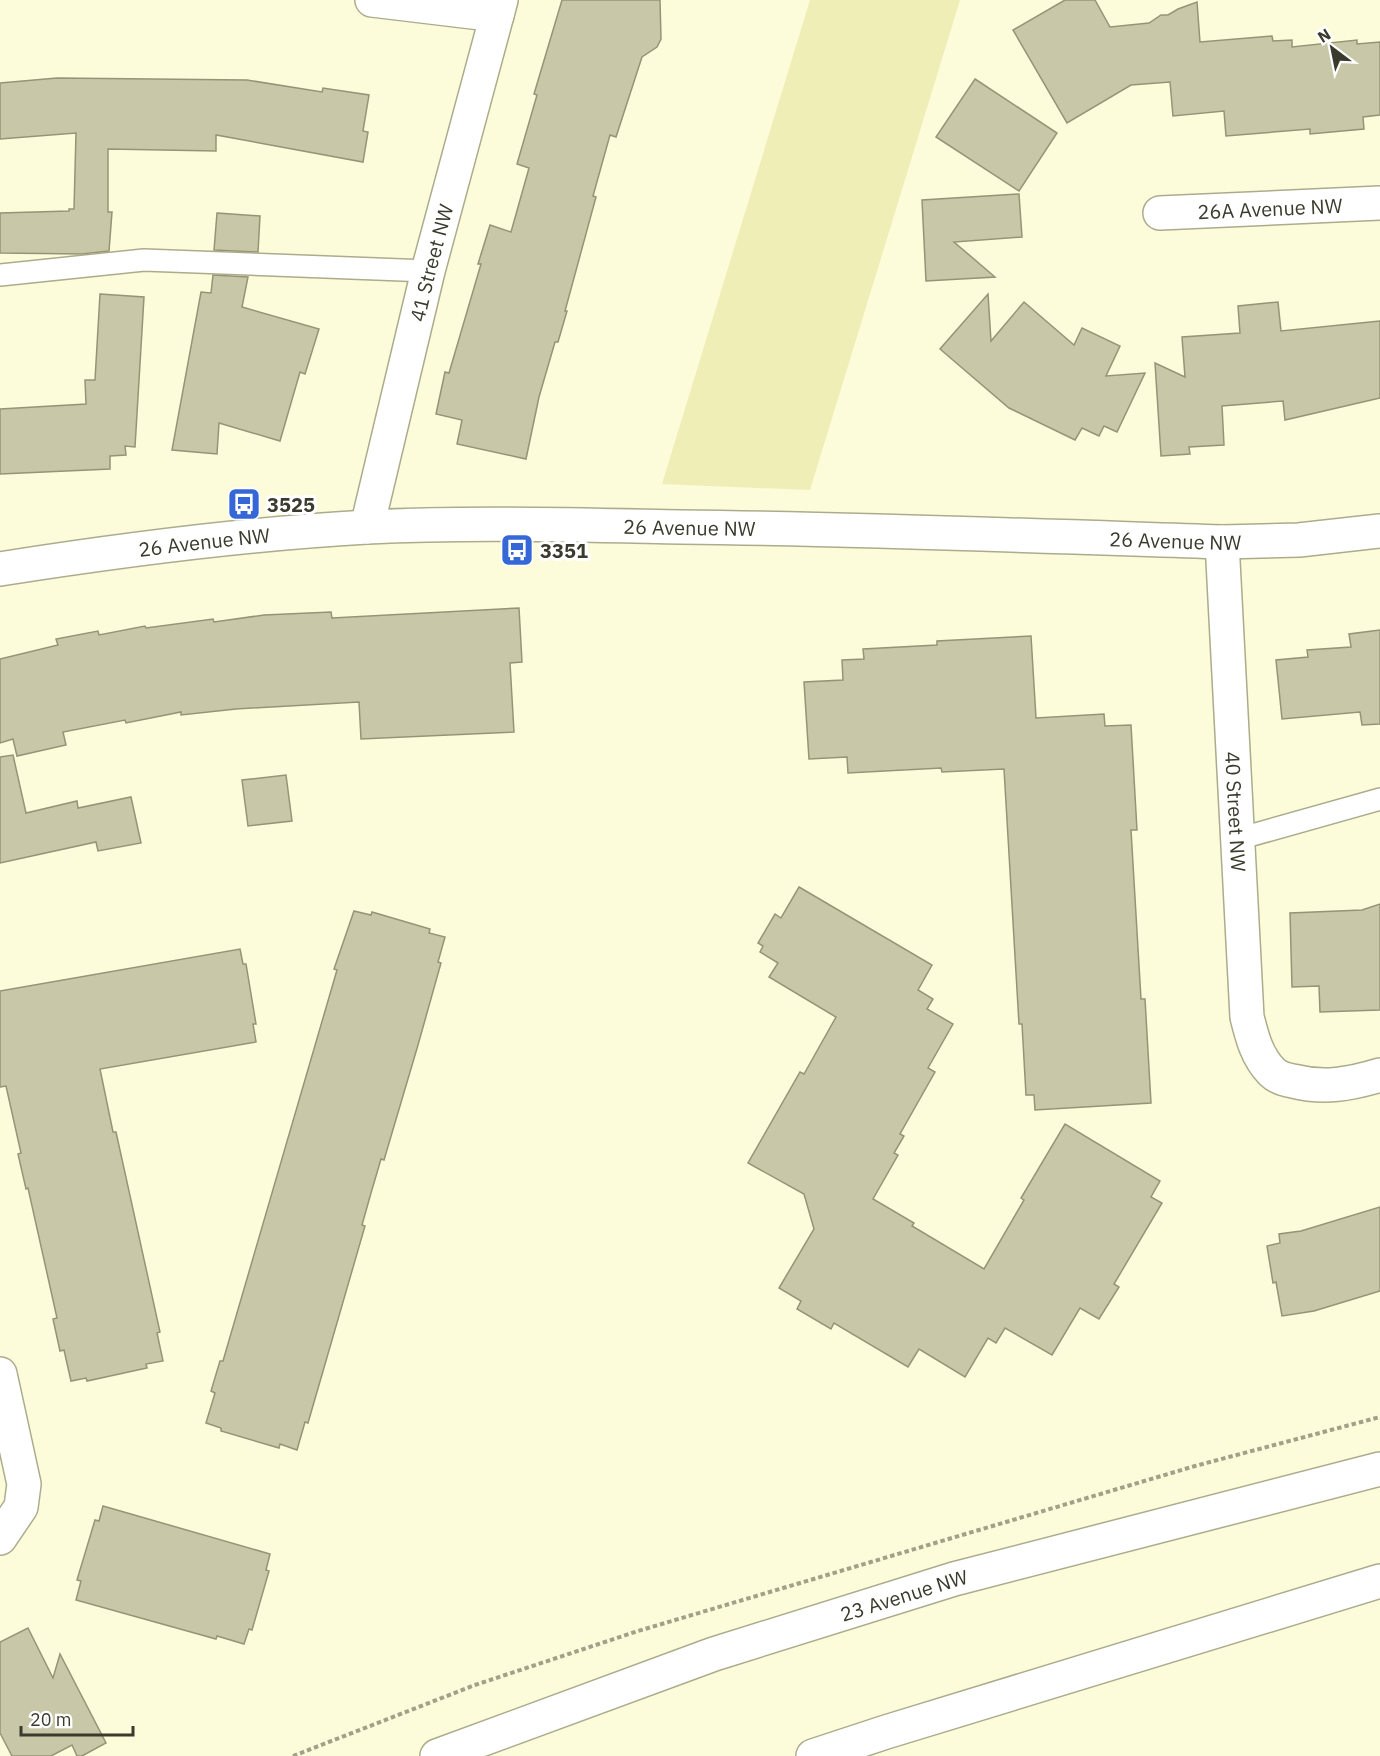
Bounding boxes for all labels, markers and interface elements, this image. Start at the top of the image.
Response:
north arrow [1302,18,1362,78]
text: N [1314,24,1334,47]
street label: 26A Avenue NW [1197,191,1343,225]
street label: 41 Street NW [403,201,459,324]
bus stop icon: 3525 [226,486,262,522]
place label: 3525 [267,491,315,518]
street label: 26 Avenue NW [623,512,756,542]
street label: 26 Avenue NW [137,521,271,562]
street label: 26 Avenue NW [1109,525,1242,556]
bus stop icon: 3351 [499,532,535,568]
place label: 3351 [540,537,588,564]
street label: 40 Street NW [1220,751,1253,873]
street label: 23 Avenue NW [837,1563,971,1627]
scale bar [21,1699,134,1737]
text: 20 m [30,1708,72,1731]

